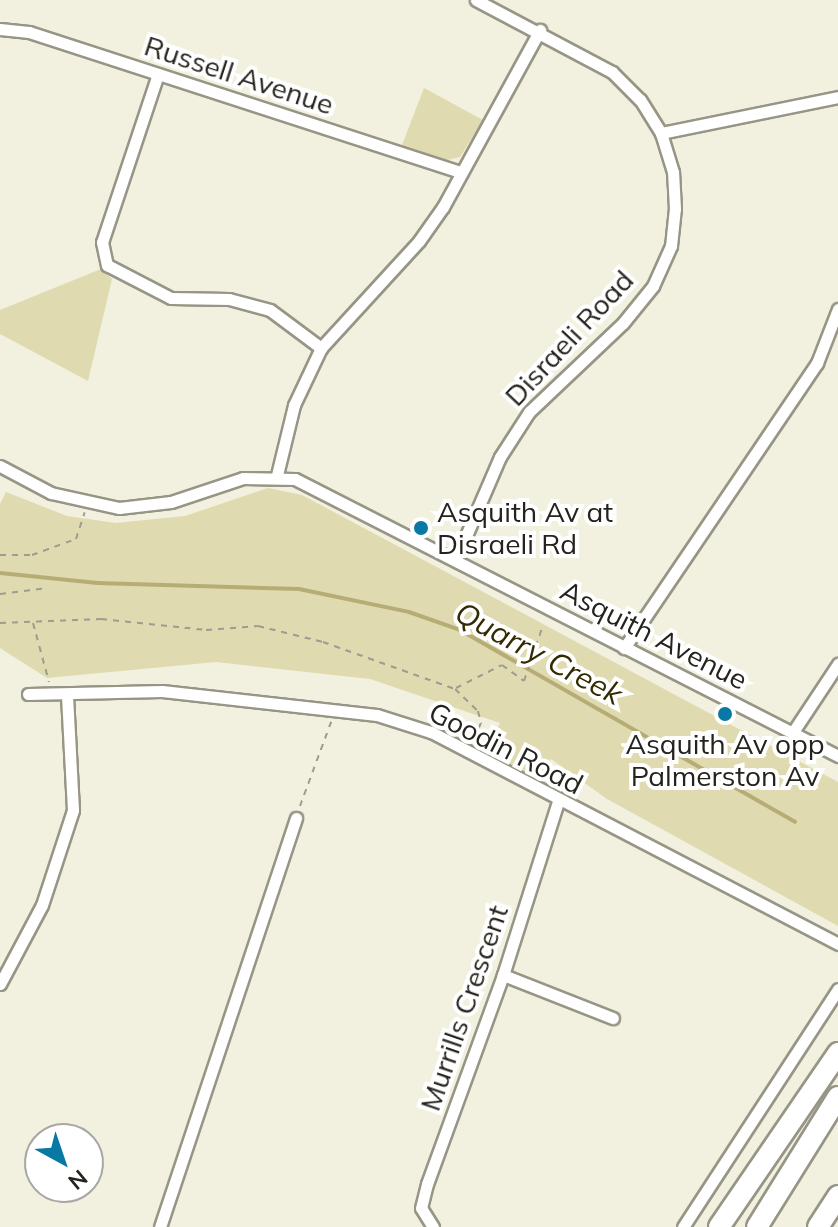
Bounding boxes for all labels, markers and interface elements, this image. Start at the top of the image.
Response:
street label: Russell Avenue [140,29,338,121]
street label: Disraeli Road [498,263,640,413]
place label: Asquith Av at Disraeli Rd [437,495,613,561]
marker: Asquith Av at Disraeli Rd [412,519,430,537]
street label: Asquith Avenue [555,574,753,696]
water label: Quarry Creek [449,594,629,712]
street label: Goodin Road [423,695,589,801]
marker: Asquith Av opp Palmerston Av [716,705,734,723]
place label: Asquith Av opp Palmerston Av [625,727,825,793]
street label: Murrills Crescent [413,901,515,1115]
north arrow [24,1123,104,1203]
text: N [63,1164,94,1196]

